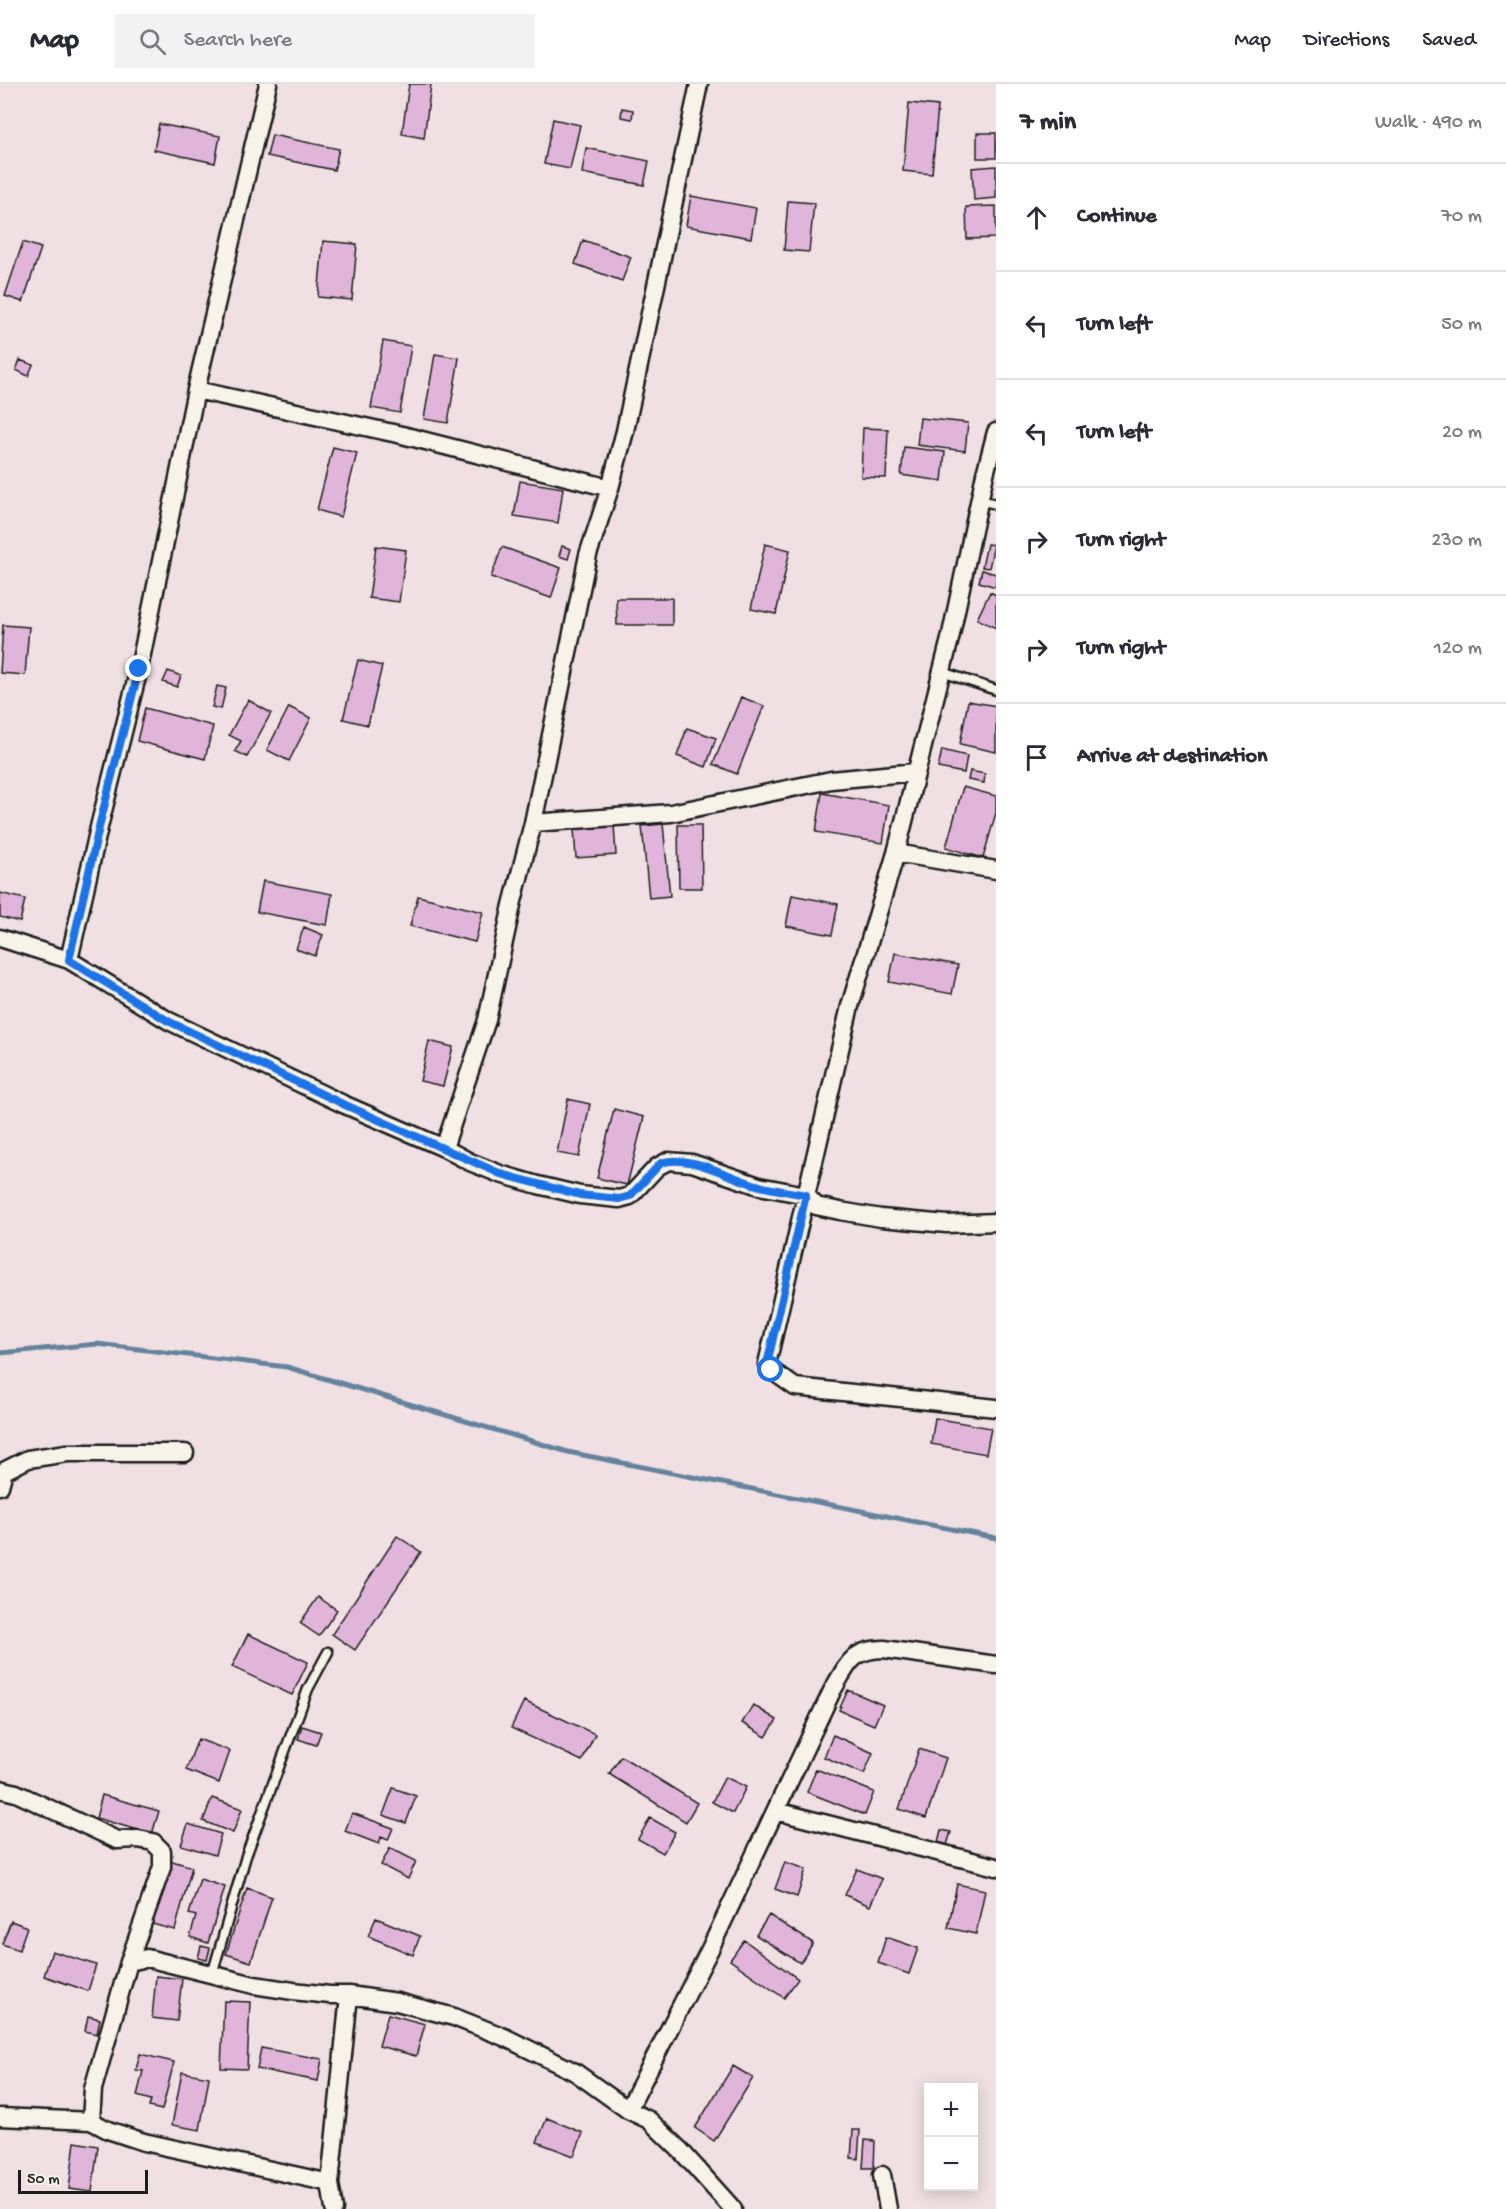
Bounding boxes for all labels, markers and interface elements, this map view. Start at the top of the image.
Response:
search box [115,14,535,68]
text: Map [30,25,79,58]
icon: search [136,25,169,58]
text: Search here [184,28,292,54]
text: Map [1234,29,1271,54]
text: Directions [1304,29,1389,54]
text: Saved [1422,29,1476,54]
text: 7 min [1020,108,1076,139]
text: Walk · 490 m [1375,112,1482,135]
icon: ahead [1020,201,1053,234]
text: Continue [1077,204,1157,230]
text: 70 m [1441,206,1482,229]
icon: left [1020,309,1053,342]
text: Turn left [1077,312,1151,338]
text: 50 m [1441,314,1482,337]
icon: left [1020,417,1053,450]
text: Turn left [1077,420,1151,446]
text: 20 m [1442,422,1482,445]
icon: right [1020,525,1053,558]
text: Turn right [1077,528,1165,554]
text: 230 m [1432,530,1482,553]
icon: right [1020,633,1053,666]
text: Turn right [1077,636,1165,662]
text: 120 m [1434,638,1482,661]
route end [125,655,151,681]
icon: arrive [1020,741,1053,774]
text: Arrive at destination [1077,744,1267,770]
route start [757,1356,783,1382]
map controls [924,2083,978,2191]
button: + [924,2083,978,2137]
button: − [924,2137,978,2191]
scale bar [18,2167,148,2194]
text: 50 m [27,2171,60,2190]

